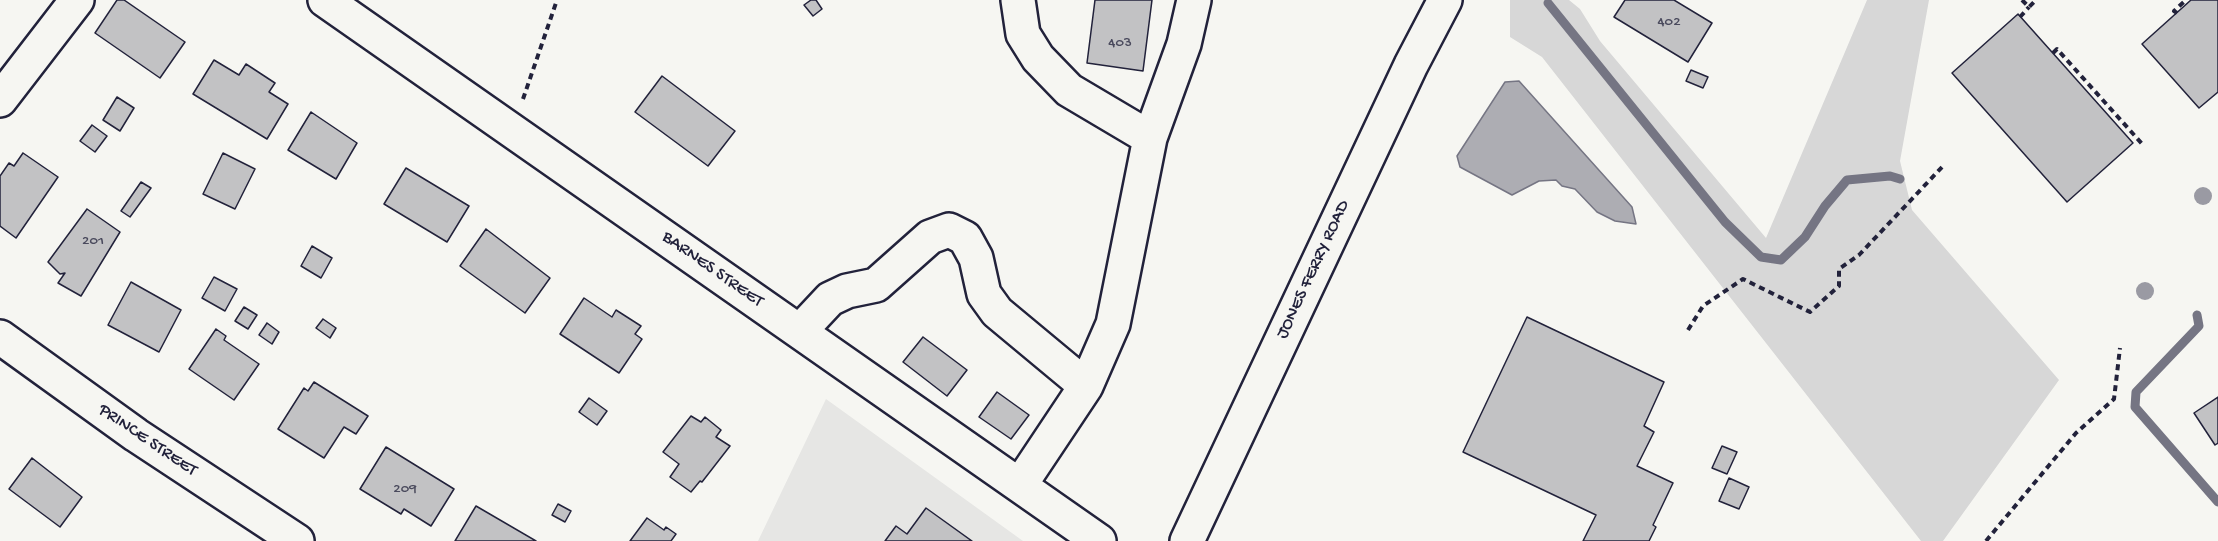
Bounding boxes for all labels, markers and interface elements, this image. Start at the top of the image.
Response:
house number: 402 [1658,14,1680,32]
house number: 403 [1108,35,1132,53]
street label: JONES FERRY ROAD [1272,197,1356,343]
street label: BARNES STREET [657,227,767,313]
house number: 201 [82,233,104,251]
street label: PRINCE STREET [93,400,201,482]
house number: 209 [393,481,417,499]

